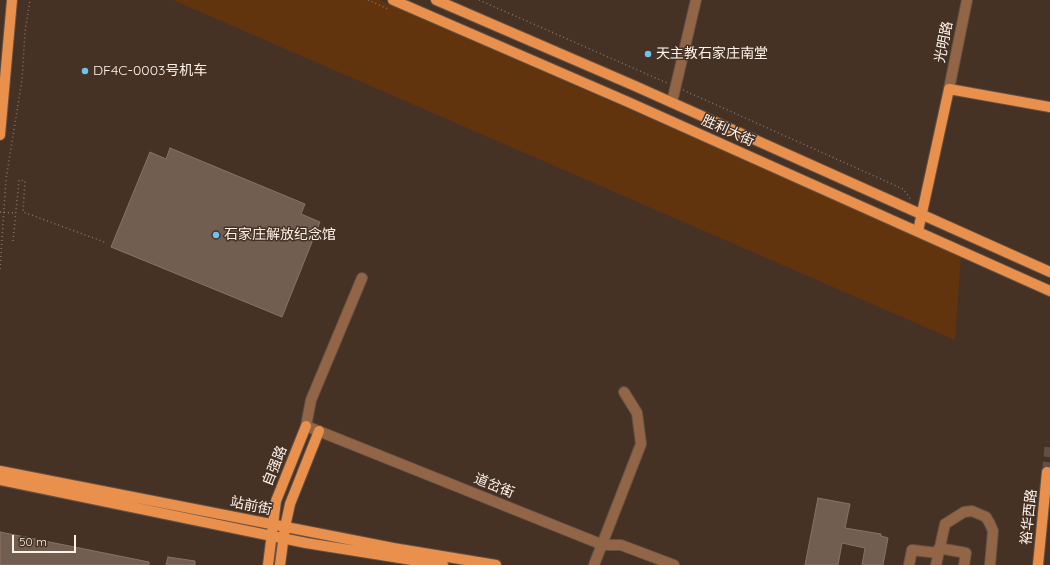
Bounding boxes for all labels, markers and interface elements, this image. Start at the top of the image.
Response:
street label: 光明路 [932,20,956,64]
place label: 天主教石家庄南堂 [656,46,768,62]
marker: 天主教石家庄南堂 [643,49,653,59]
place label: DF4C-0003号机车 [93,63,207,79]
marker: DF4C-0003号机车 [80,66,90,76]
street label: 胜利大街 [699,112,757,150]
place label: 石家庄解放纪念馆 [224,227,336,243]
marker: 石家庄解放纪念馆 [211,230,221,240]
street label: 自强路 [259,443,291,489]
street label: 道岔街 [471,470,517,502]
street label: 裕华西路 [1018,488,1040,546]
street label: 站前街 [229,493,273,519]
scale bar [14,527,78,553]
text: 50 m [19,534,47,549]

